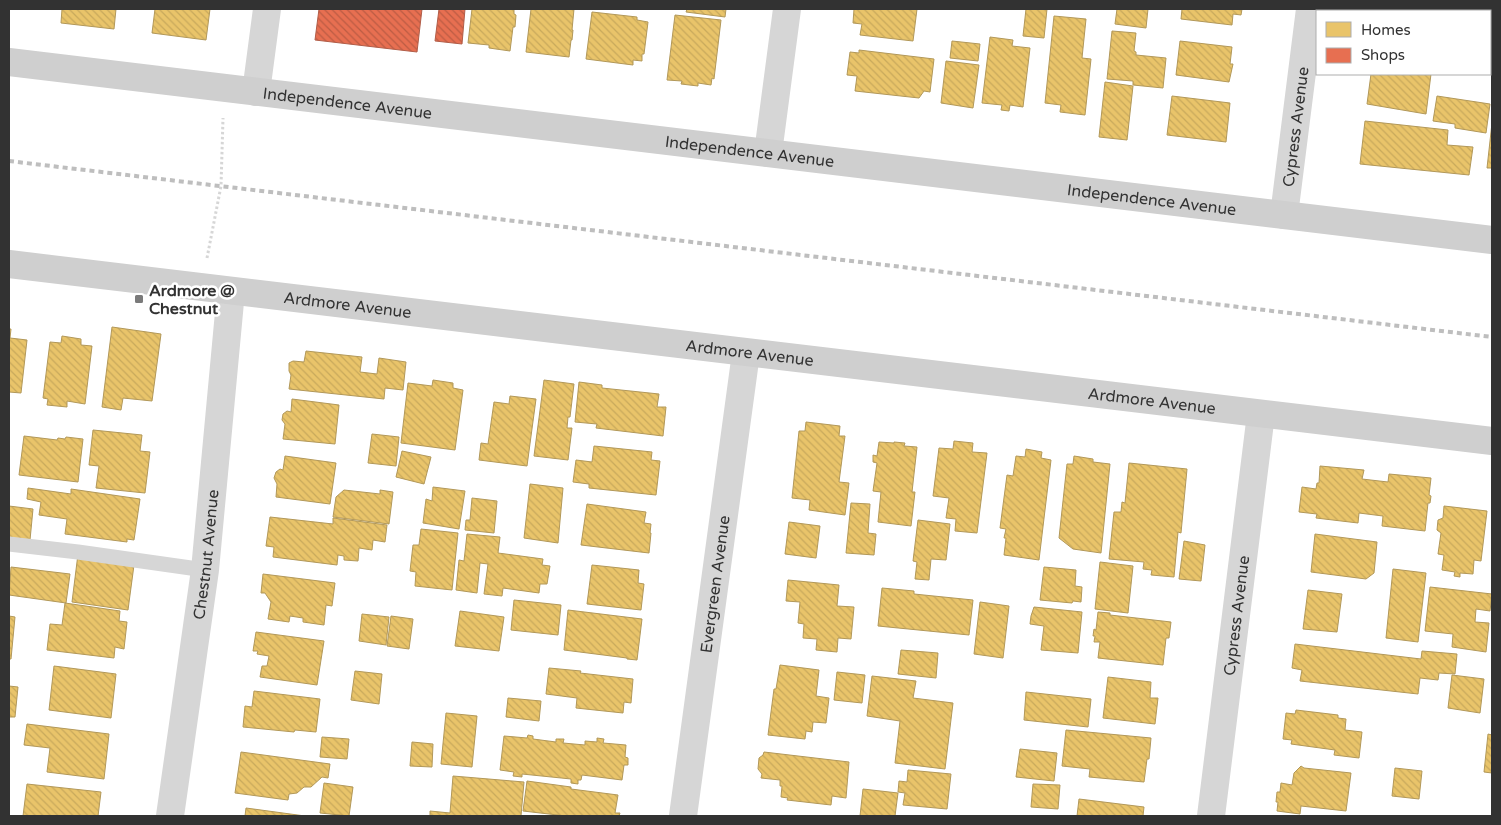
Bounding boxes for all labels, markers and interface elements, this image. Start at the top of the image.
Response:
legend [1316,10,1491,75]
text: Homes [1361,21,1411,39]
text: Shops [1361,46,1405,64]
street label: Cypress Avenue [1279,66,1314,188]
street label: Independence Avenue [262,84,433,124]
street label: Independence Avenue [664,132,835,172]
street label: Independence Avenue [1066,180,1237,220]
place label: Ardmore @ Chestnut [149,281,235,319]
street label: Ardmore Avenue [282,288,413,323]
marker: Ardmore @ Chestnut [133,293,145,305]
street label: Ardmore Avenue [685,336,815,371]
street label: Ardmore Avenue [1087,384,1217,419]
street label: Chestnut Avenue [189,489,223,621]
street label: Evergreen Avenue [696,514,735,654]
street label: Cypress Avenue [1220,554,1254,677]

